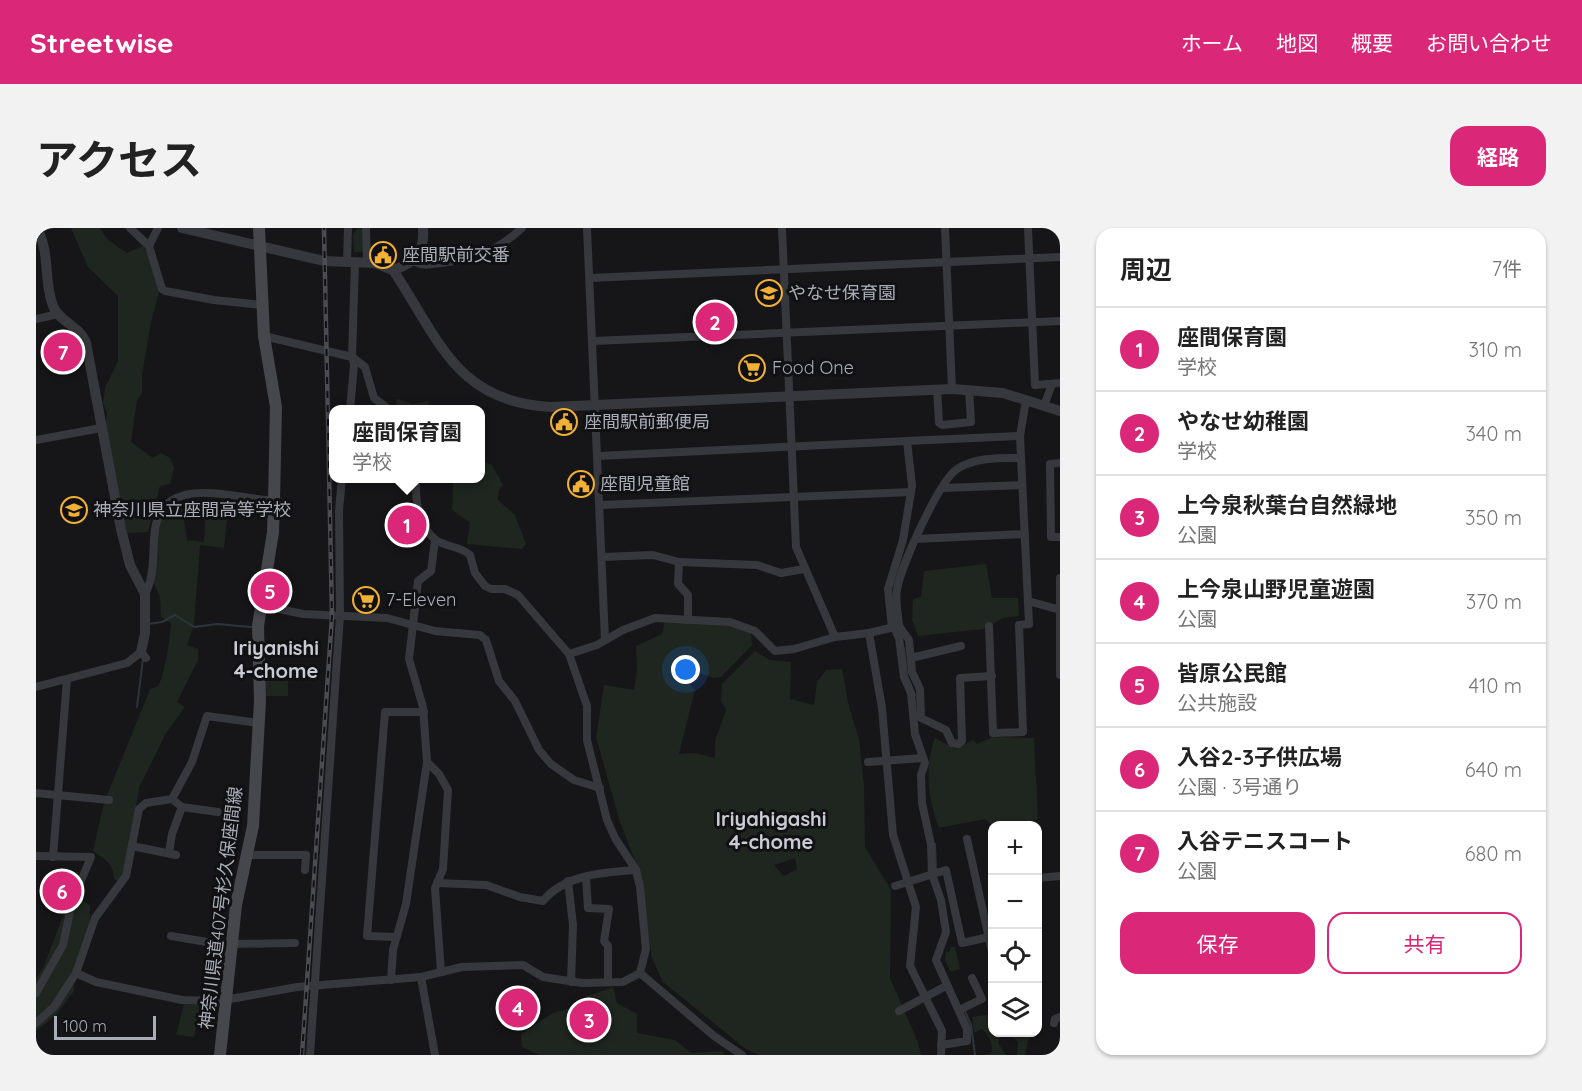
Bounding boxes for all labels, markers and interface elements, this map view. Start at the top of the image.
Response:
text: Streetwise [30,25,173,60]
text: ホーム [1181,30,1243,56]
text: 地図 [1276,30,1318,56]
text: 概要 [1351,30,1393,56]
text: お問い合わせ [1426,30,1552,56]
button: 経路 [1450,126,1546,186]
text: アクセス [36,133,202,186]
public building icon: 座間駅前交番 [368,240,398,270]
place label: 座間駅前交番 [402,243,510,266]
text: 周辺 [1120,253,1172,286]
text: 7件 [1492,256,1522,281]
school or university icon: やなせ保育園 [754,278,784,308]
place label: やなせ保育園 [788,281,896,304]
pin: 2 [696,300,734,344]
text: 座間保育園 [1177,323,1287,351]
pin: 7 [44,330,82,374]
text: 1 [1136,337,1143,362]
text: 310 m [1469,337,1522,362]
supermarket icon: Food One [737,353,767,383]
text: 学校 [1177,354,1217,379]
place label: Food One [772,356,854,379]
popup [329,405,485,483]
public building icon: 座間駅前郵便局 [549,407,579,437]
text: やなせ幼稚園 [1177,407,1309,435]
place label: 座間駅前郵便局 [584,410,710,433]
text: 座間保育園 [352,418,462,446]
text: 2 [1134,421,1145,446]
text: 340 m [1465,421,1522,446]
text: 学校 [1177,438,1217,463]
text: 学校 [352,449,392,474]
public building icon: 座間児童館 [566,469,596,499]
place label: 座間児童館 [600,472,690,495]
text: 上今泉秋葉台自然緑地 [1177,491,1397,519]
school or university icon: 神奈川県立座間高等学校 [59,495,89,525]
place label: 神奈川県立座間高等学校 [93,498,291,521]
pin: 1 [388,502,427,548]
text: 3 [1134,505,1145,530]
text: 350 m [1465,505,1522,530]
text: 公園 [1177,522,1217,547]
pin: 5 [250,568,290,614]
text: 上今泉山野児童遊園 [1177,575,1375,603]
supermarket icon: 7-Eleven [351,585,381,615]
place label: 7-Eleven [386,588,457,611]
text: 4 [1134,589,1145,614]
text: 370 m [1466,589,1522,614]
text: 公園 [1177,606,1217,631]
district label: Iriyanishi 4-chome [233,635,319,683]
your location [671,655,700,684]
text: 皆原公民館 [1177,659,1287,687]
text: 5 [1134,673,1145,698]
text: 410 m [1469,673,1522,698]
text: 公共施設 [1177,690,1257,715]
text: 入谷2-3子供広場 [1177,743,1342,771]
text: 6 [1134,757,1145,782]
text: 640 m [1465,757,1522,782]
text: 公園 · 3号通り [1177,774,1302,799]
street label: 神奈川県道407号杉久保座間線 [194,785,247,1031]
district label: Iriyahigashi 4-chome [716,806,826,854]
map controls [988,821,1042,1037]
button: + [988,821,1042,875]
text: 入谷テニスコート [1177,827,1353,855]
text: 7 [1134,841,1145,866]
text: 680 m [1465,841,1522,866]
text: 公園 [1177,858,1217,883]
pin: 6 [42,868,82,914]
button: − [988,875,1042,929]
button: 保存 [1120,912,1315,974]
button: 共有 [1327,912,1522,974]
button: locate [988,929,1042,983]
button: layers [988,983,1042,1037]
pin: 4 [498,986,538,1030]
pin: 3 [570,998,608,1042]
scale bar [54,1013,156,1040]
text: 100 m [63,1016,107,1036]

